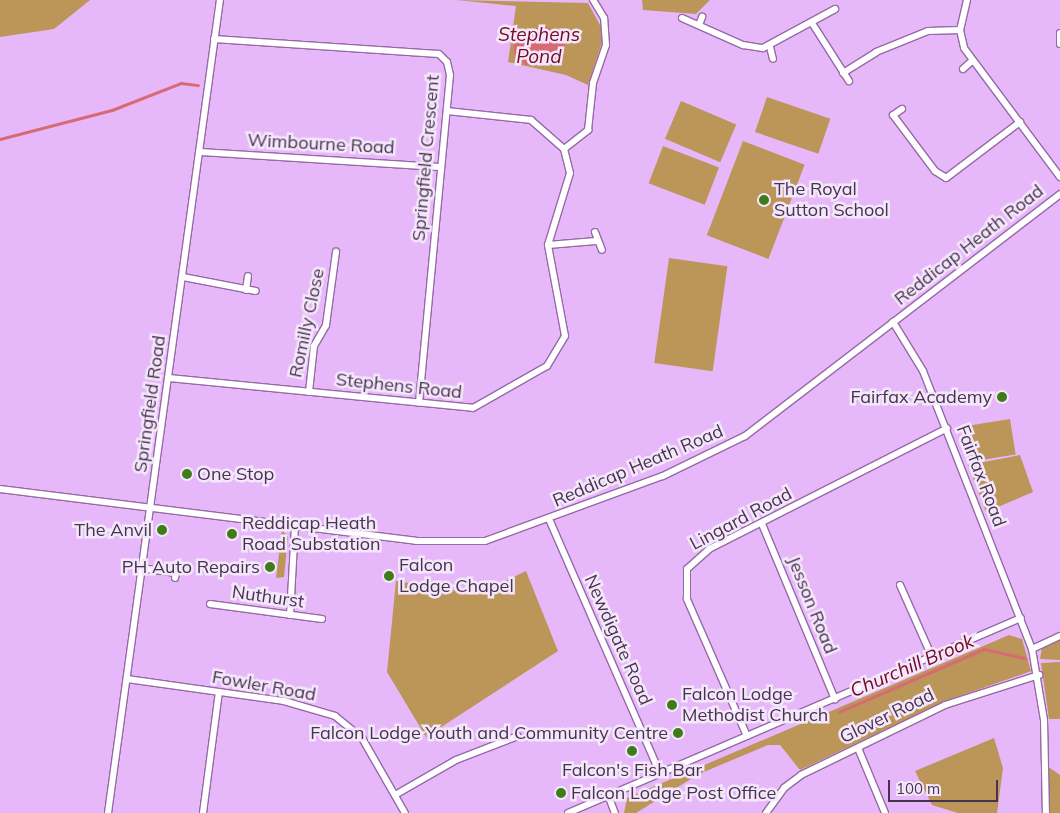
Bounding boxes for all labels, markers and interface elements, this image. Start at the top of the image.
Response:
water label: Stephens Pond [498,24,580,68]
street label: Springfield Crescent [408,74,444,242]
street label: Wimbourne Road [247,129,395,159]
place label: The Royal Sutton School [774,179,889,222]
street label: Reddicap Heath Road [890,180,1048,310]
marker: The Royal Sutton School [758,194,770,206]
street label: Romilly Close [285,266,329,380]
street label: Springfield Road [130,334,170,474]
street label: Stephens Road [335,369,463,403]
place label: Fairfax Academy [850,386,992,408]
marker: Fairfax Academy [996,391,1008,403]
street label: Reddicap Heath Road [550,420,726,512]
street label: Fairfax Road [952,422,1010,530]
place label: One Stop [197,463,274,485]
marker: One Stop [181,468,193,480]
street label: Lingard Road [686,483,796,555]
place label: Reddicap Heath Road Substation [242,513,381,556]
place label: The Anvil [74,519,152,541]
marker: The Anvil [156,524,168,536]
marker: Reddicap Heath Road Substation [226,528,238,540]
street label: Jesson Road [783,553,841,657]
place label: Falcon Lodge Chapel [399,555,514,598]
place label: PH Auto Repairs [122,556,260,578]
marker: PH Auto Repairs [264,561,276,573]
marker: Falcon Lodge Chapel [383,570,395,582]
street label: Newdigate Road [580,572,656,708]
street label: Nuthurst [231,581,305,613]
water label: Churchill Brook [847,630,977,702]
street label: Fowler Road [210,666,318,706]
place label: Falcon Lodge Methodist Church [682,684,828,726]
street label: Glover Road [836,684,938,748]
marker: Falcon Lodge Methodist Church [666,699,678,711]
place label: Falcon Lodge Youth and Community Centre [310,722,668,744]
marker: Falcon Lodge Youth and Community Centre [672,727,684,739]
marker: Falcon's Fish Bar [626,745,638,757]
place label: Falcon's Fish Bar [562,759,702,781]
scale bar [890,770,1000,802]
text: 100 m [896,779,940,798]
place label: Falcon Lodge Post Office [571,782,776,804]
marker: Falcon Lodge Post Office [555,787,567,799]

